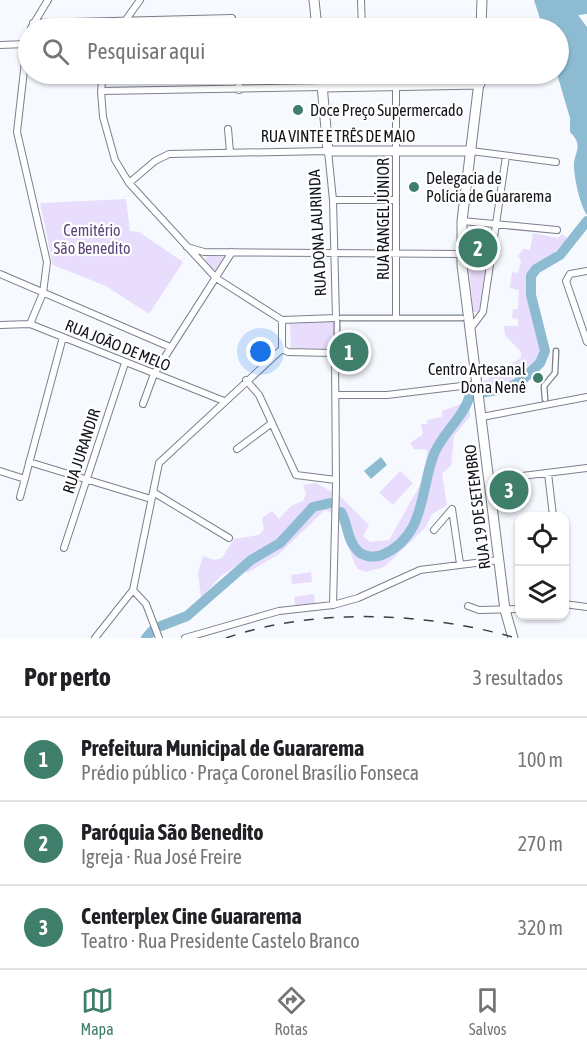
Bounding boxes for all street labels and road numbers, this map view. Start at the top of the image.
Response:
street label: RUA VINTE E TRÊS DE MAIO [261,127,415,145]
street label: RUA RANGEL JÚNIOR [374,158,392,280]
street label: RUA DONA LAURINDA [305,169,329,297]
street label: RUA JOÃO DE MELO [63,316,173,374]
street label: RUA JURANDIR [59,406,103,496]
street label: RUA 19 DE SETEMBRO [460,444,494,570]

